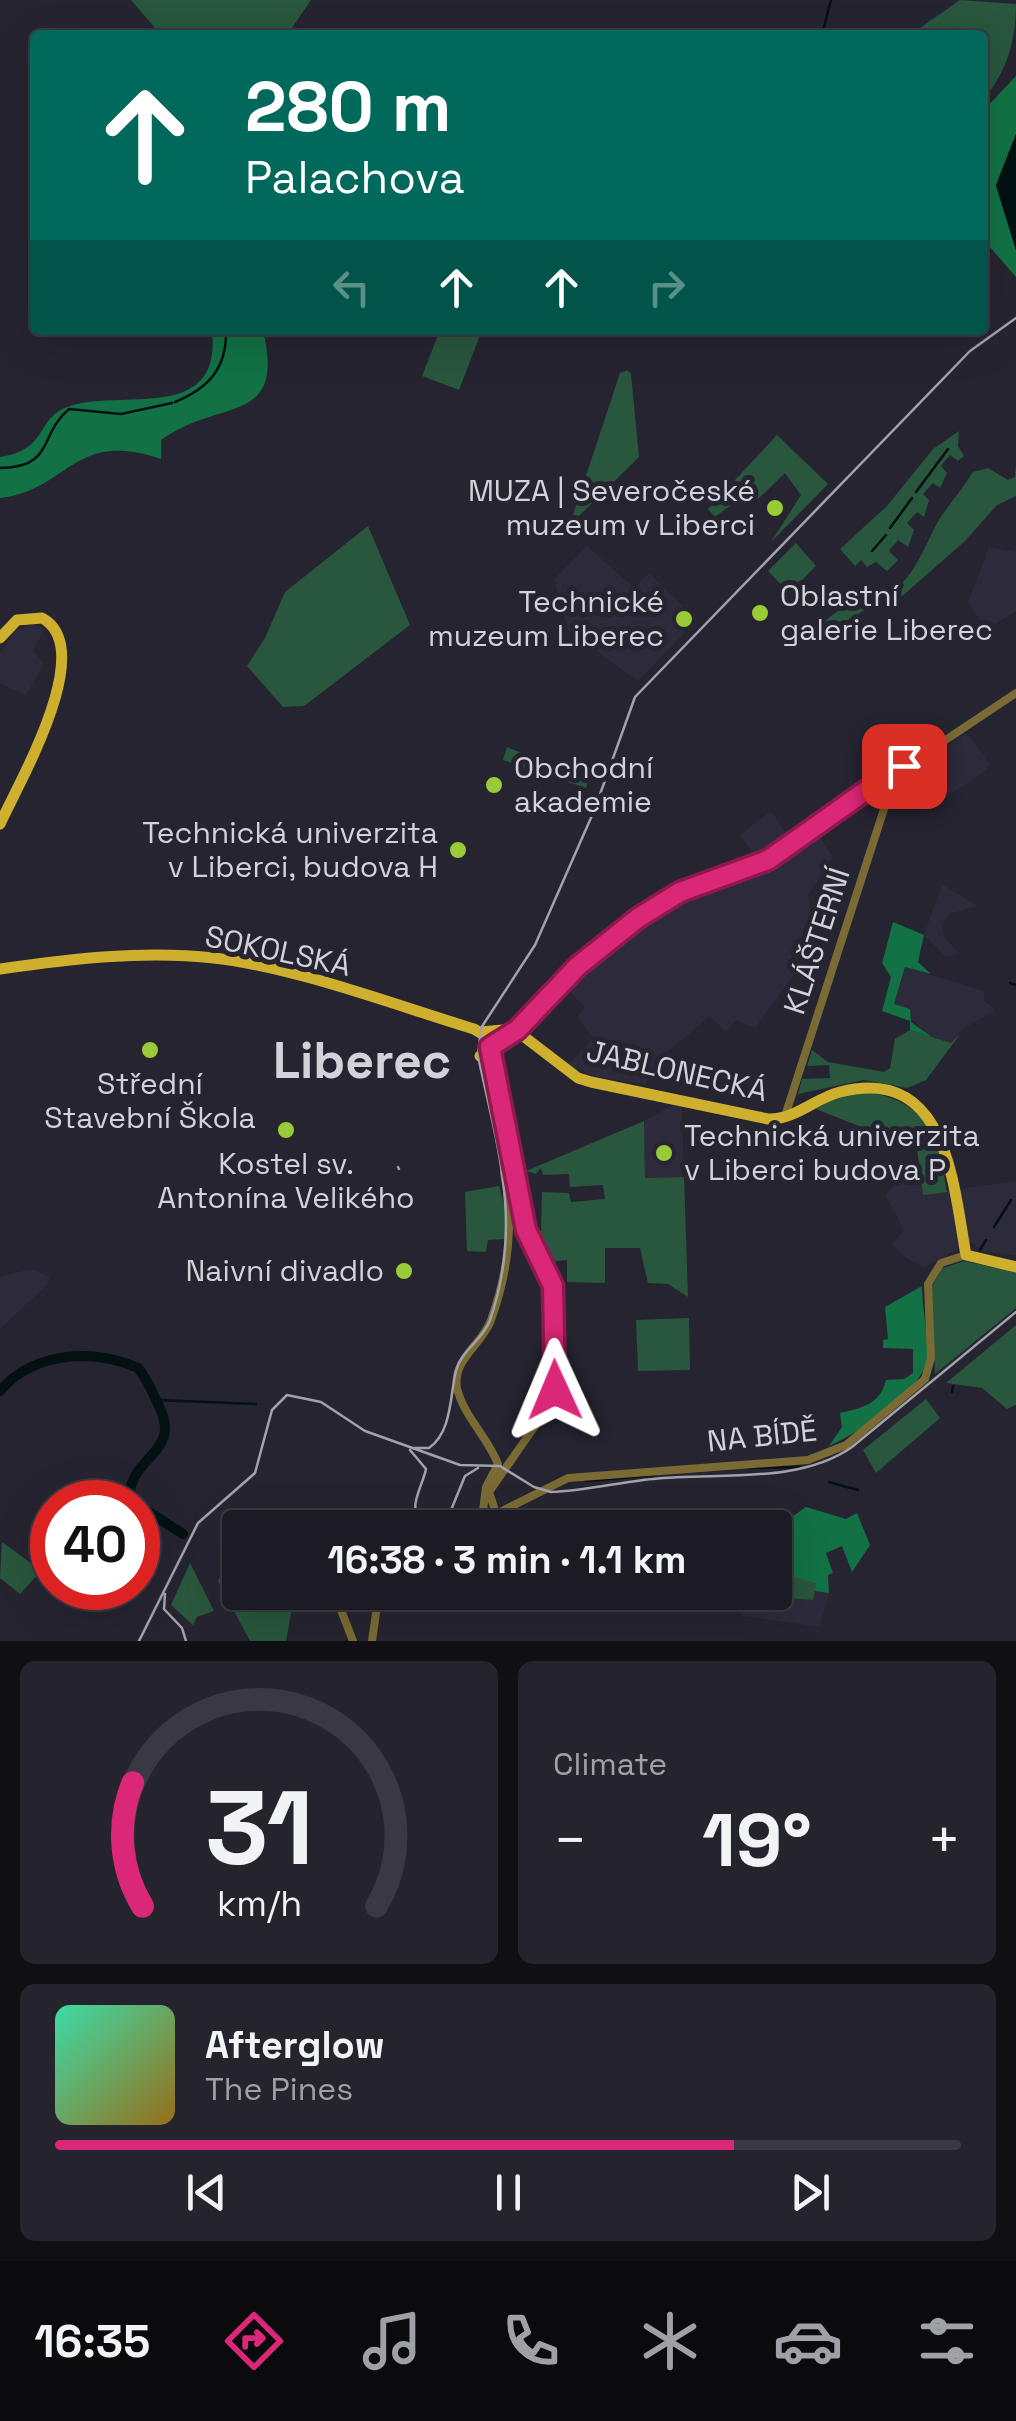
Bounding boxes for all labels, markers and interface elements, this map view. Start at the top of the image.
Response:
text: 280 m [245,62,452,151]
icon: ahead [80,70,210,200]
text: Palachova [245,149,465,206]
icon: left [324,260,379,315]
icon: ahead [429,260,484,315]
icon: ahead [534,260,589,315]
icon: right [639,260,694,315]
place label: MUZA | Severočeské muzeum v Liberci [468,471,755,544]
marker: MUZA | Severočeské muzeum v Liberci [764,497,786,519]
place label: Oblastní galerie Liberec [780,576,993,649]
place label: Technické muzeum Liberec [428,582,664,655]
marker: Oblastní galerie Liberec [749,602,771,624]
marker: Technické muzeum Liberec [673,608,695,630]
pin [862,724,947,809]
icon: arrive [877,739,932,794]
place label: Obchodní akademie [514,748,654,821]
marker: Obchodní akademie [483,774,505,796]
place label: Technická univerzita v Liberci, budova H [142,813,438,886]
marker: Technická univerzita v Liberci, budova H [447,839,469,861]
street label: KLÁŠTERNÍ [775,863,859,1019]
street label: SOKOLSKÁ [202,916,355,985]
district label: Liberec [273,1029,451,1093]
street label: JABLONECKÁ [583,1031,772,1110]
marker: Střední Stavební Škola [139,1039,161,1061]
place label: Střední Stavební Škola [44,1064,256,1137]
place label: Technická univerzita v Liberci budova P [684,1116,980,1189]
marker: Kostel sv. Antonína Velikého [275,1119,297,1141]
marker: Technická univerzita v Liberci budova P [653,1142,675,1164]
place label: Kostel sv. Antonína Velikého [157,1144,415,1217]
place label: Naivní divadlo [185,1251,384,1290]
marker: Naivní divadlo [393,1260,415,1282]
position arrow [503,1338,607,1442]
street label: NA BÍDĚ [705,1410,819,1461]
speed limit sign: 40 [30,1480,160,1610]
text: 16:38 · 3 min · 1.1 km [327,1536,687,1584]
text: Climate [553,1744,667,1784]
text: 31 [205,1762,313,1894]
text: 19° [702,1792,812,1888]
text: − [553,1805,587,1875]
text: + [927,1805,961,1875]
text: km/h [216,1881,302,1926]
text: Afterglow [205,2021,385,2069]
text: The Pines [205,2069,353,2109]
icon: previous [179,2165,234,2220]
icon: pause [481,2165,536,2220]
icon: next [783,2165,838,2220]
icon: directions [219,2306,289,2376]
icon: music [357,2306,427,2376]
icon: phone [496,2306,566,2376]
icon: climate [635,2306,705,2376]
icon: car [773,2306,843,2376]
icon: filters [912,2306,982,2376]
text: 16:35 [34,2313,150,2370]

